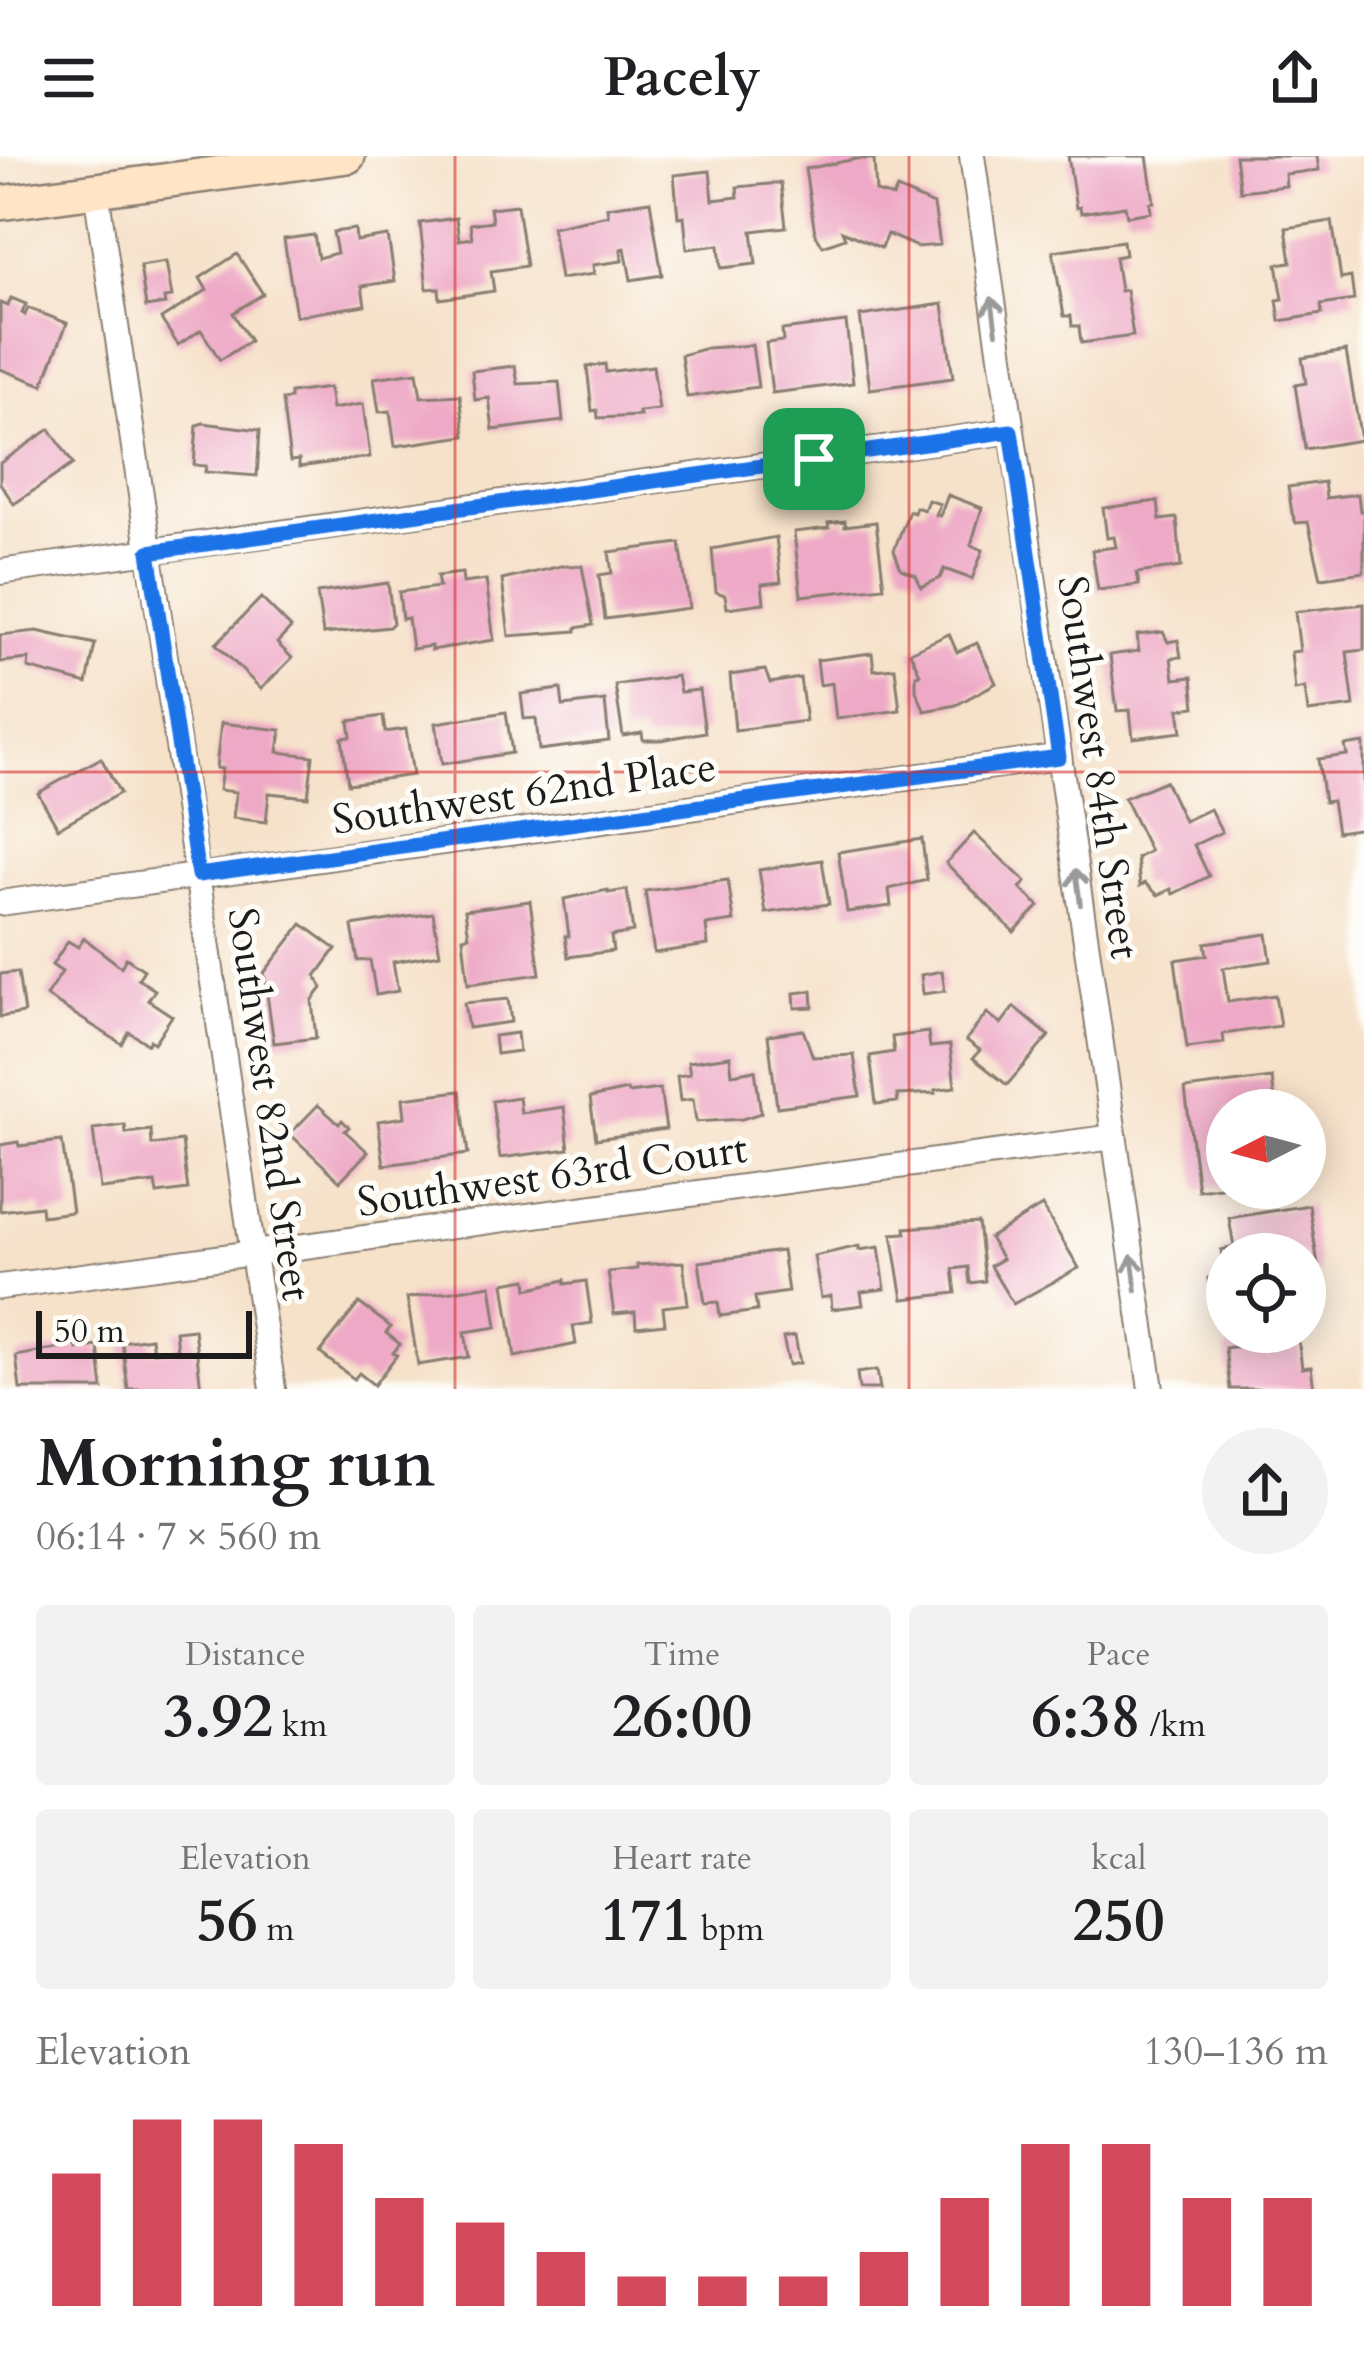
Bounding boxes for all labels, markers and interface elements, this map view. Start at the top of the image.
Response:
text: Pacely [603,42,761,115]
icon: menu [36,45,102,111]
icon: share [1262,45,1328,111]
one-way arrow [982,297,1005,336]
pin [763,408,865,510]
icon: arrive [781,426,847,492]
street label: Southwest 84th Street [1043,572,1154,962]
street label: Southwest 62nd Place [329,738,720,849]
one-way arrow [1066,868,1089,907]
street label: Southwest 82nd Street [214,904,325,1304]
north arrow [1206,1089,1326,1209]
map controls [1206,1089,1326,1353]
street label: Southwest 63rd Court [354,1120,751,1231]
button: locate [1206,1233,1326,1353]
one-way arrow [1122,1254,1145,1293]
scale bar [36,1305,252,1358]
text: 50 m [54,1309,125,1354]
text: Morning run [36,1420,435,1509]
button: share [1202,1428,1328,1554]
text: 06:14 · 7 × 560 m [36,1510,321,1563]
text: Distance [185,1632,306,1677]
text: Time [644,1632,720,1677]
text: Pace [1087,1632,1151,1677]
text: 3.92 [163,1677,273,1758]
text: 26:00 [612,1677,752,1758]
text: 6:38 [1031,1677,1141,1758]
text: km [273,1703,327,1748]
text: /km [1141,1703,1206,1748]
text: Elevation [180,1836,311,1881]
text: Heart rate [612,1836,752,1881]
text: kcal [1091,1836,1146,1881]
text: 56 [196,1881,258,1962]
text: 171 [600,1881,692,1962]
text: 250 [1073,1881,1165,1962]
text: m [258,1907,294,1952]
text: bpm [692,1907,764,1952]
text: Elevation [36,2025,191,2078]
text: 130–136 m [1143,2025,1328,2078]

